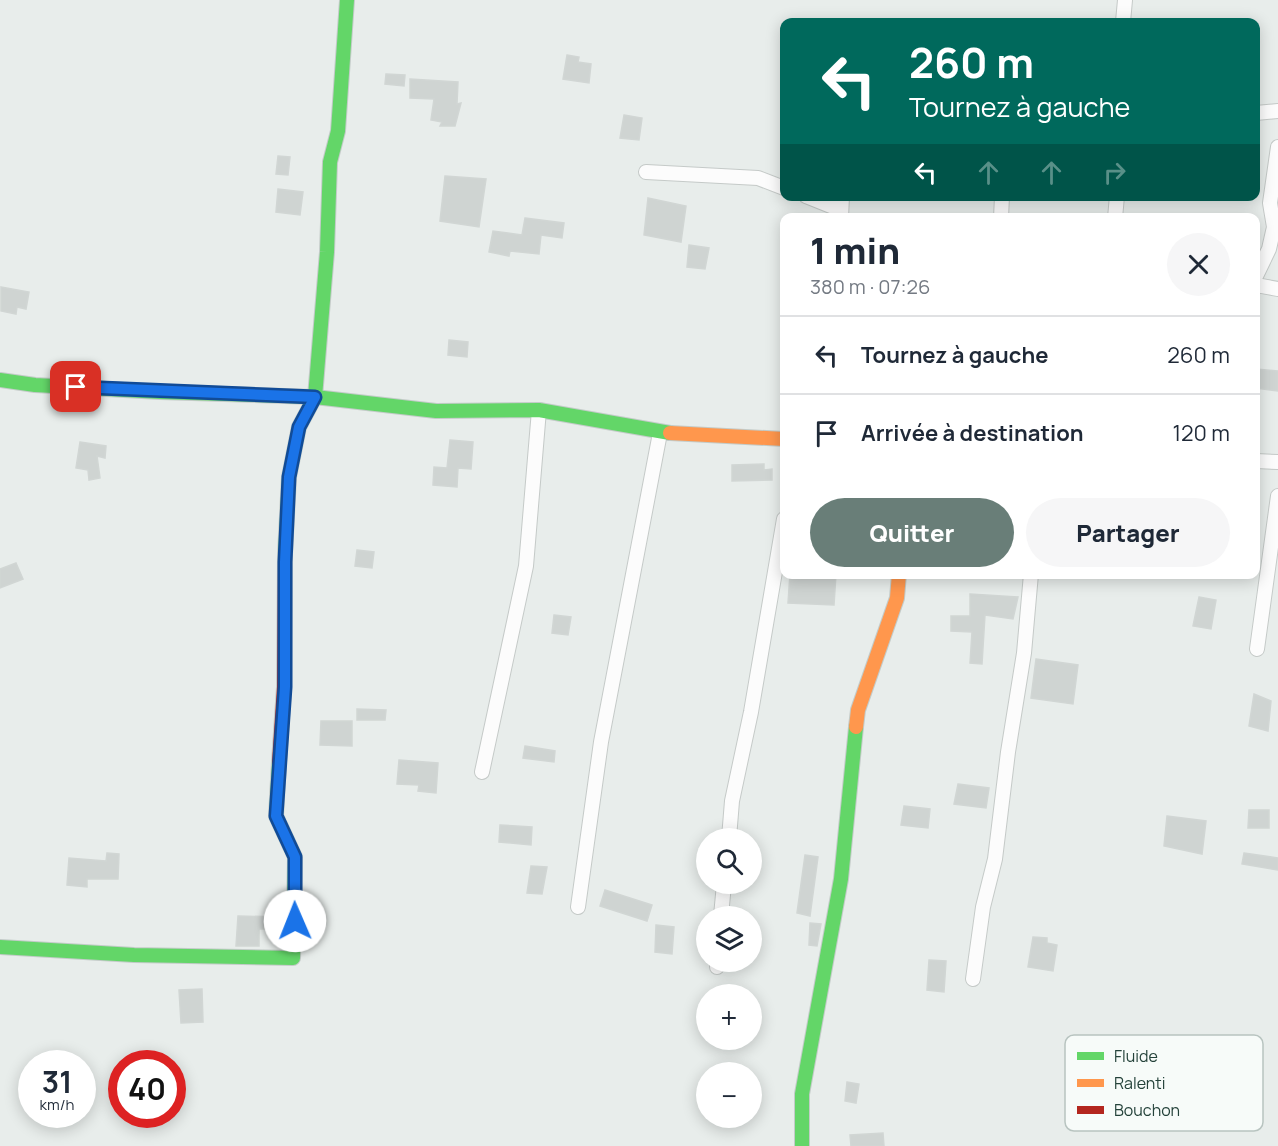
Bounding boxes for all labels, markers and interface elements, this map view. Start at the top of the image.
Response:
text: 260 m [909,33,1034,91]
icon: left [810,42,888,120]
text: Tournez à gauche [909,88,1130,125]
icon: left [909,156,942,189]
icon: ahead [972,156,1005,189]
icon: ahead [1035,156,1068,189]
icon: right [1098,156,1131,189]
text: 1 min [810,226,900,275]
button: close [1167,233,1230,296]
text: 380 m · 07:26 [810,273,930,300]
icon: left [810,339,843,372]
text: Tournez à gauche [861,340,1048,370]
text: 260 m [1167,340,1230,370]
pin [50,361,101,412]
icon: arrive [59,370,92,403]
icon: arrive [810,417,843,450]
text: Arrivée à destination [861,418,1084,448]
text: 120 m [1172,418,1230,448]
button: Quitter [810,498,1014,567]
button: Partager [1026,498,1230,567]
map controls [696,828,762,1128]
button: search [696,828,762,894]
position arrow [263,889,327,953]
button: layers [696,906,762,972]
button: + [696,984,762,1050]
legend [1065,1035,1263,1131]
text: Fluide [1114,1045,1158,1067]
speed limit sign: 40 [108,1050,186,1128]
text: 31 [42,1061,72,1102]
button: − [696,1062,762,1128]
text: Ralenti [1114,1072,1165,1094]
text: km/h [40,1094,74,1115]
text: Bouchon [1114,1099,1180,1121]

